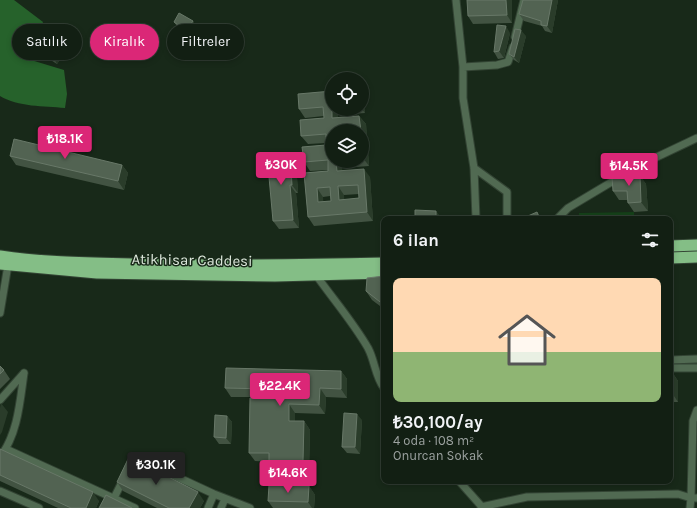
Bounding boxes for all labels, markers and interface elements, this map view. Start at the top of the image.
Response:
chip: Satılık [12,24,82,60]
chip: Kiralık [90,24,159,60]
chip: Filtreler [167,24,244,60]
map controls [325,72,369,168]
button: locate [325,72,369,116]
button: layers [325,124,369,168]
pin: ₺18.1K [32,126,98,160]
text: ₺18.1K [47,131,83,146]
pin: ₺30K [257,152,305,186]
pin: ₺14.5K [596,153,662,187]
text: ₺30K [265,157,297,172]
text: ₺14.5K [610,158,648,173]
icon: filters [639,229,661,251]
text: 6 ilan [393,230,439,250]
street label: Atikhisar Caddesi [131,250,253,270]
icon: home [491,304,563,376]
pin: ₺22.4K [247,373,313,407]
text: ₺22.4K [259,378,301,393]
text: ₺30,100/ay [393,412,482,432]
text: 4 oda · 108 m² [393,433,474,448]
text: Onurcan Sokak [393,448,483,463]
pin: ₺30.1K [123,452,189,486]
text: ₺30.1K [136,457,176,472]
pin: ₺14.6K [255,460,321,494]
text: ₺14.6K [269,465,308,480]

